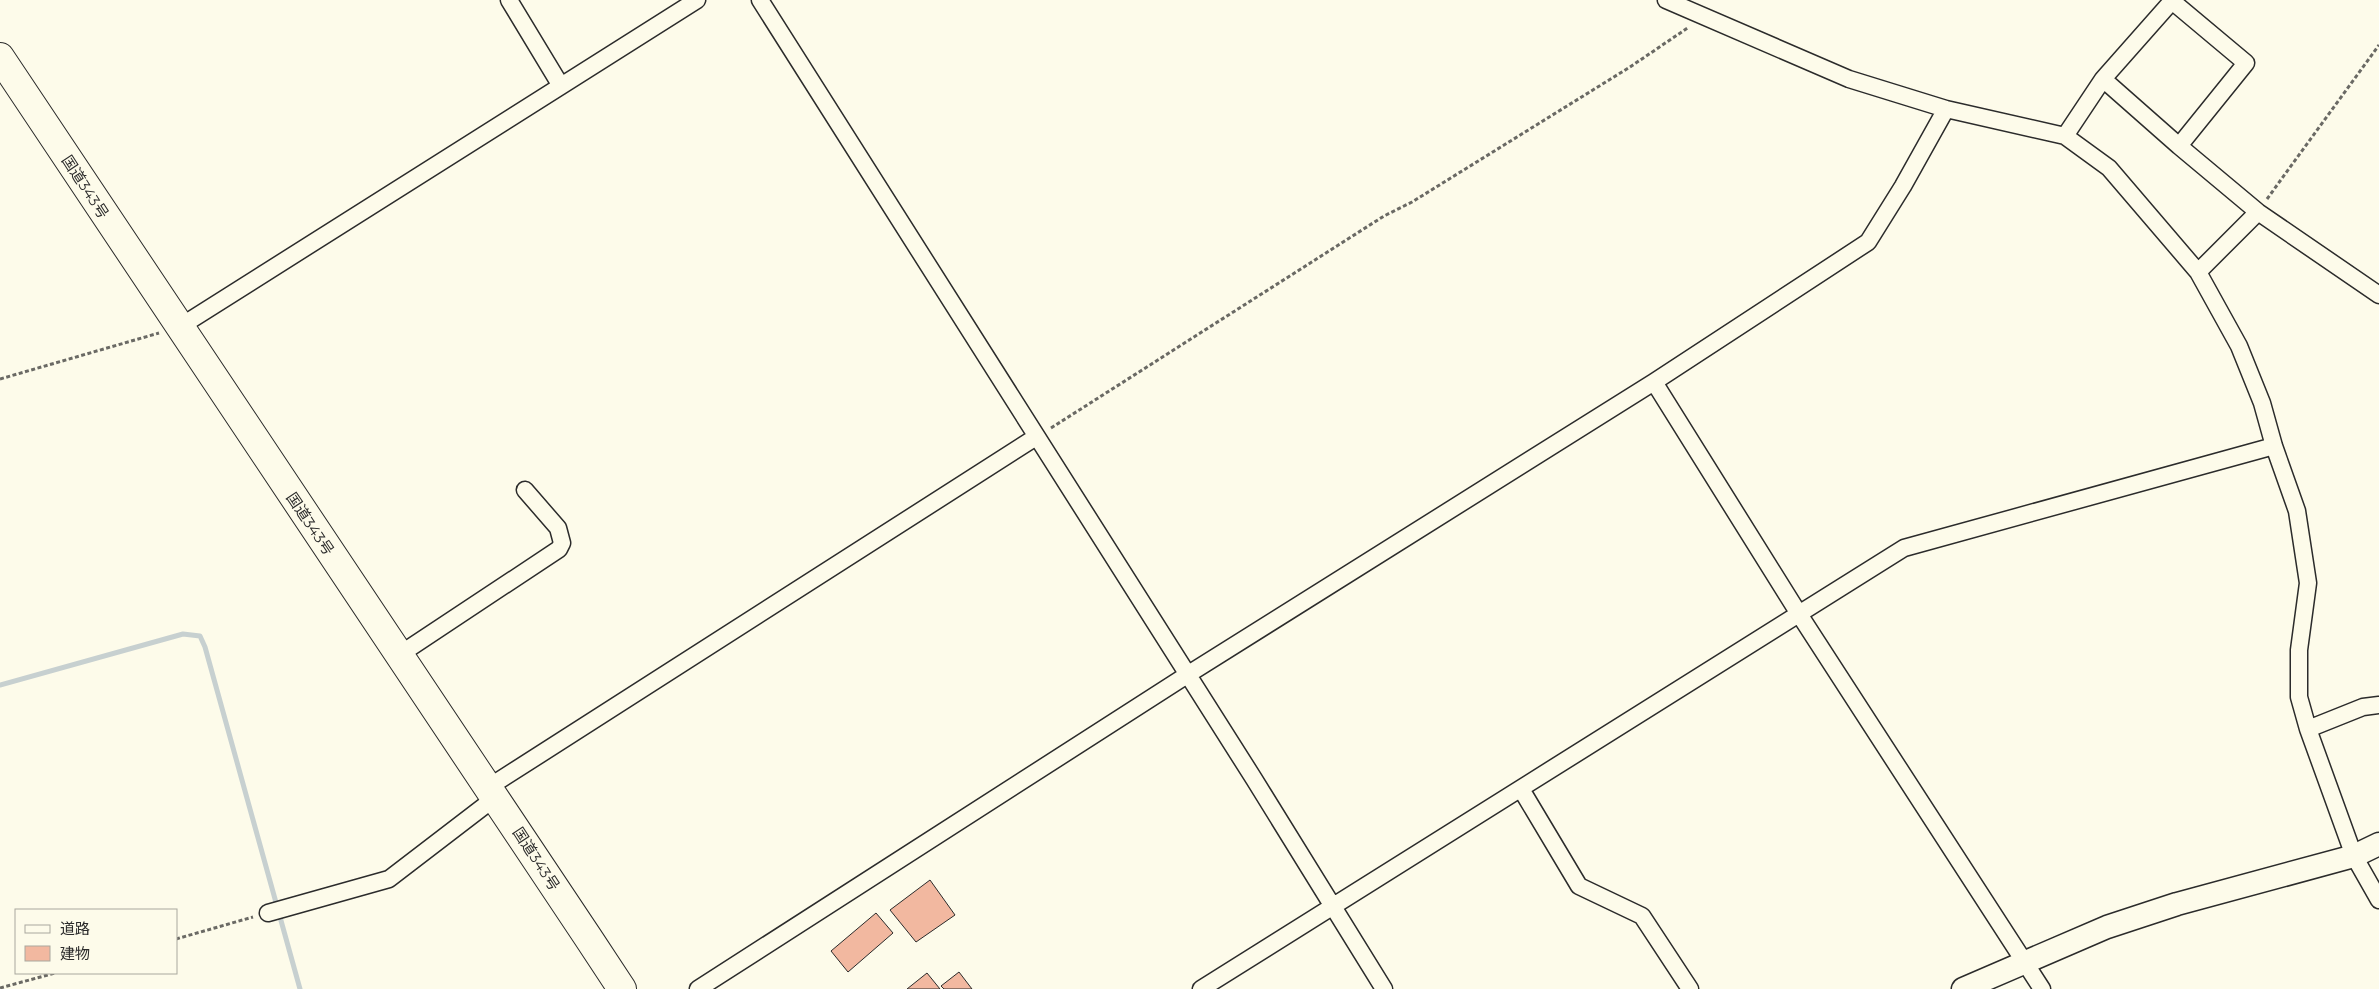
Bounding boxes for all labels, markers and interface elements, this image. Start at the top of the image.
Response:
street label: 国道343号 [58,152,113,222]
street label: 国道343号 [283,489,338,559]
street label: 国道343号 [509,824,564,894]
legend [15,909,178,974]
text: 道路 [60,919,90,938]
text: 建物 [60,944,90,963]

